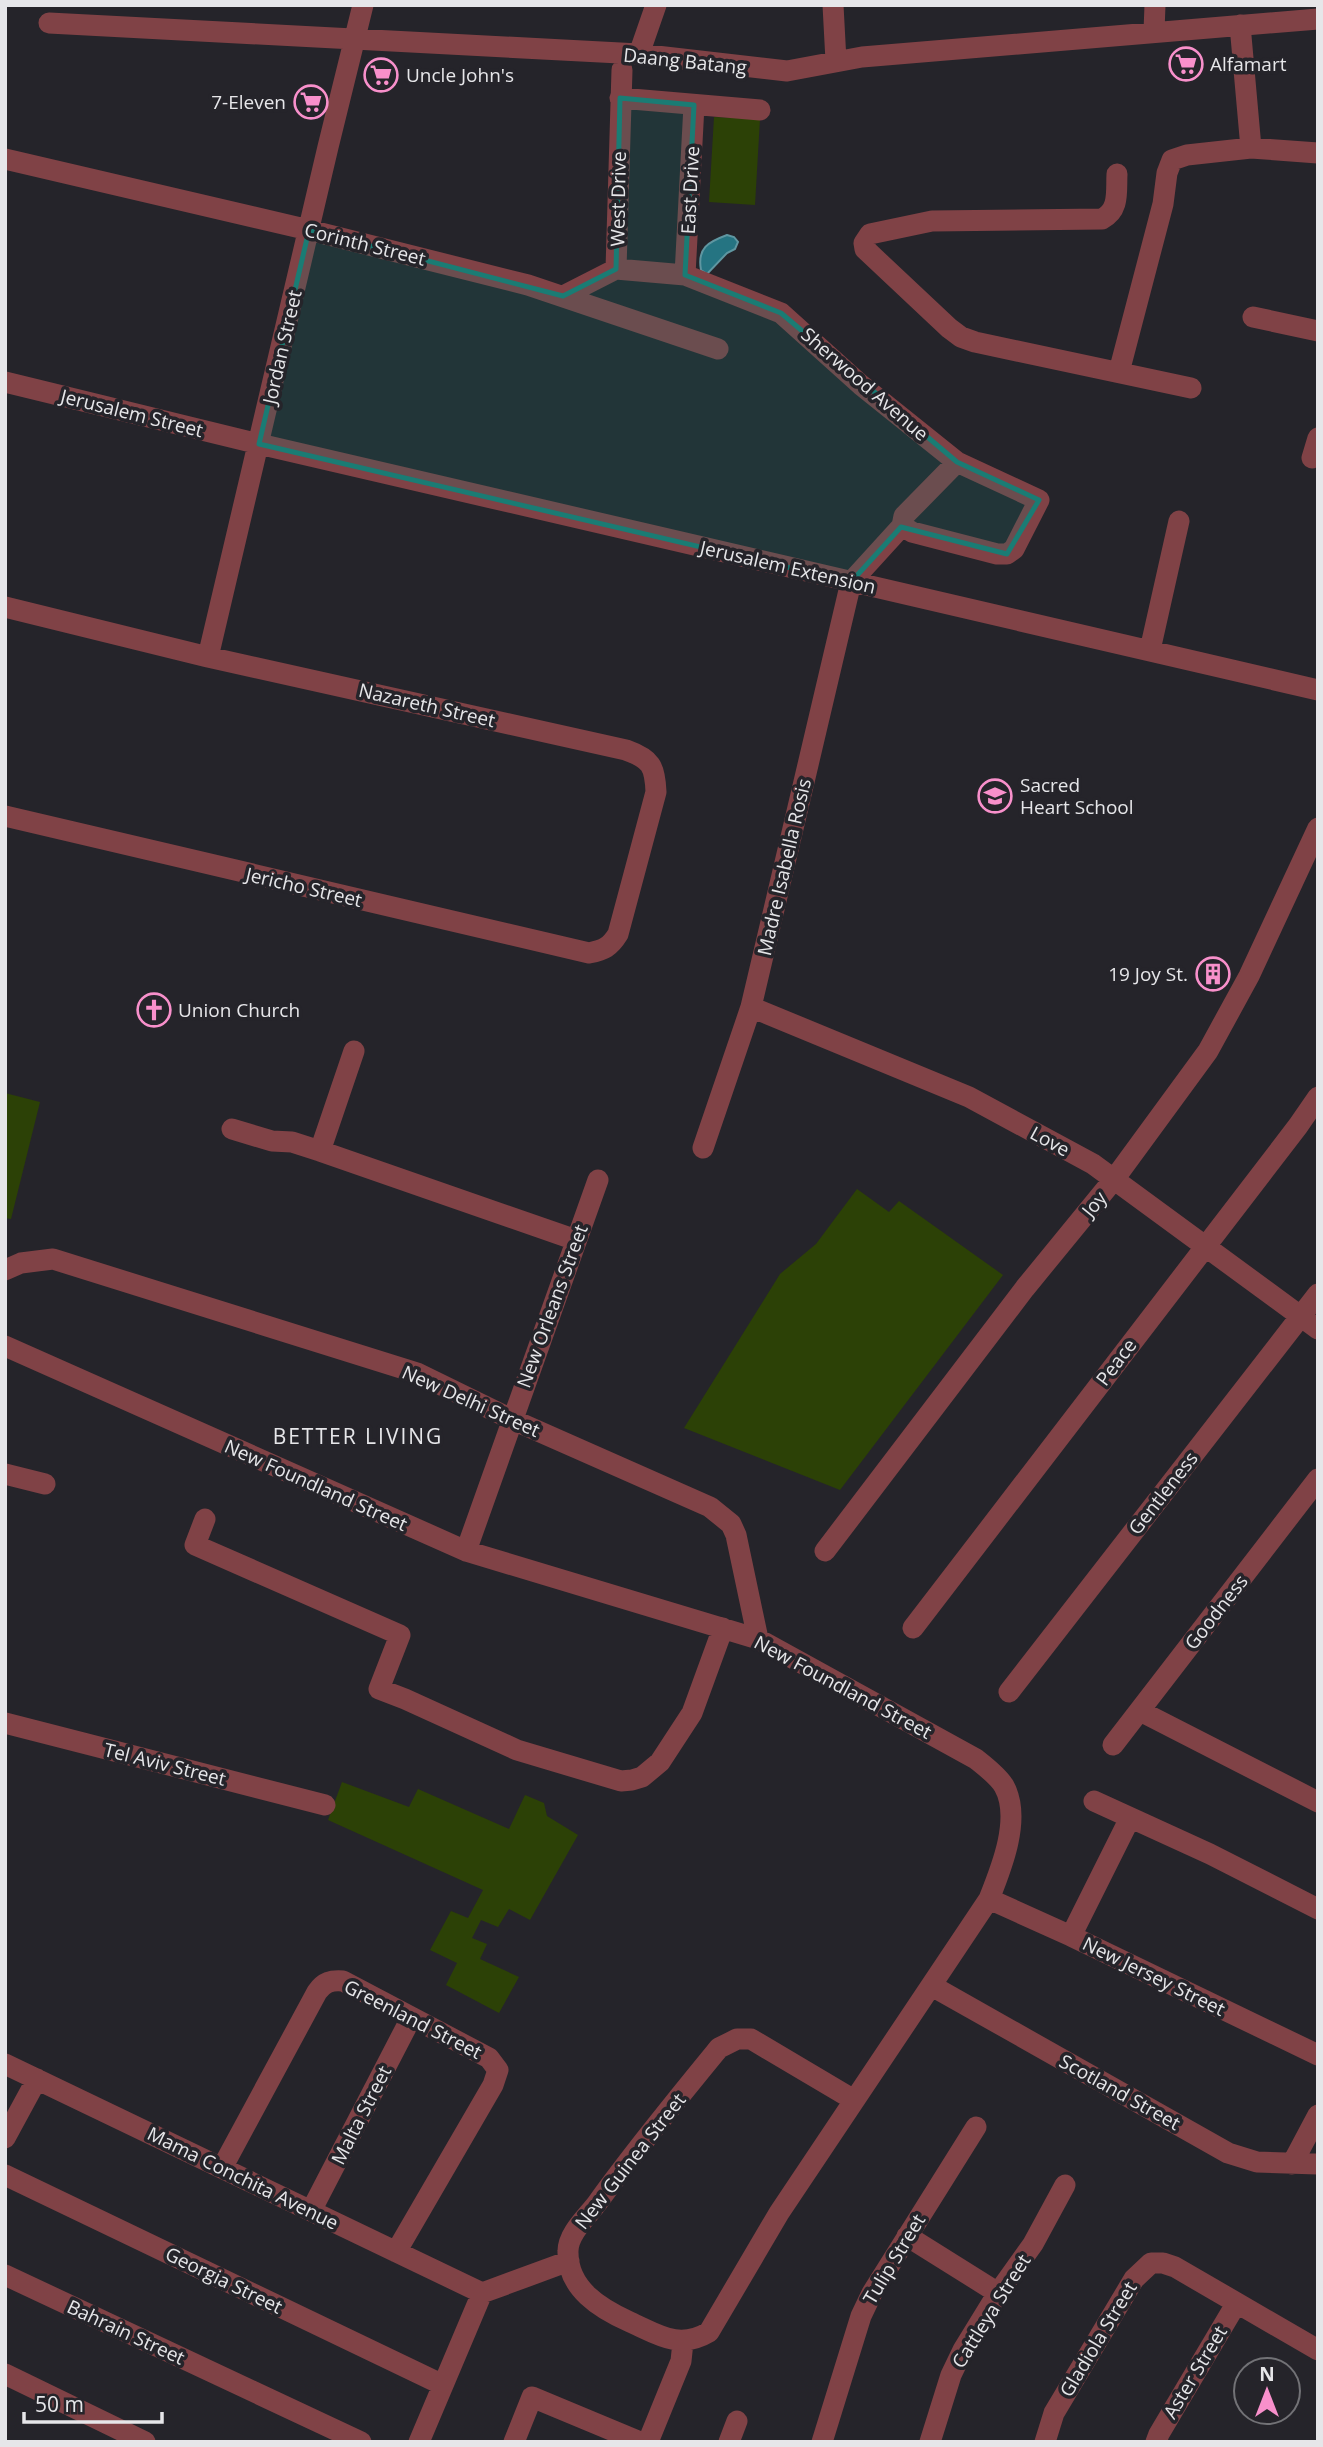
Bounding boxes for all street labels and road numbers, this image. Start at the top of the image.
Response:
street label: Daang Batang [622,42,748,80]
street label: East Drive [675,145,705,235]
street label: West Drive [604,151,632,247]
street label: Corinth Street [302,216,429,272]
street label: Jordan Street [256,287,308,408]
street label: Sherwood Avenue [796,321,934,447]
street label: Jerusalem Street [56,382,206,443]
street label: Jerusalem Extension [696,534,878,600]
street label: Nazareth Street [356,677,498,733]
street label: Madre Isabella Rosis [751,776,817,958]
street label: Jericho Street [241,861,365,913]
street label: Love [1026,1120,1074,1162]
street label: Joy [1074,1185,1113,1224]
street label: New Orleans Street [510,1221,594,1391]
street label: Peace [1090,1333,1142,1391]
street label: New Delhi Street [398,1359,544,1443]
street label: New Foundland Street [221,1433,412,1537]
street label: Gentleness [1122,1446,1204,1540]
street label: Goodness [1178,1569,1254,1655]
street label: New Foundland Street [750,1629,936,1745]
street label: Tel Aviv Street [101,1736,229,1792]
street label: New Jersey Street [1078,1930,1230,2022]
street label: Greenland Street [340,1973,486,2065]
street label: Scotland Street [1055,2048,1185,2136]
street label: Malta Street [325,2061,397,2169]
street label: New Guinea Street [569,2088,691,2234]
street label: Mama Conchita Avenue [143,2120,343,2236]
street label: Tulip Street [857,2209,931,2309]
street label: Georgia Street [161,2240,287,2320]
street label: Cattleya Street [946,2249,1036,2373]
street label: Gladiola Street [1053,2276,1143,2402]
street label: Bahrain Street [63,2293,189,2371]
street label: Aster Street [1157,2320,1233,2423]

